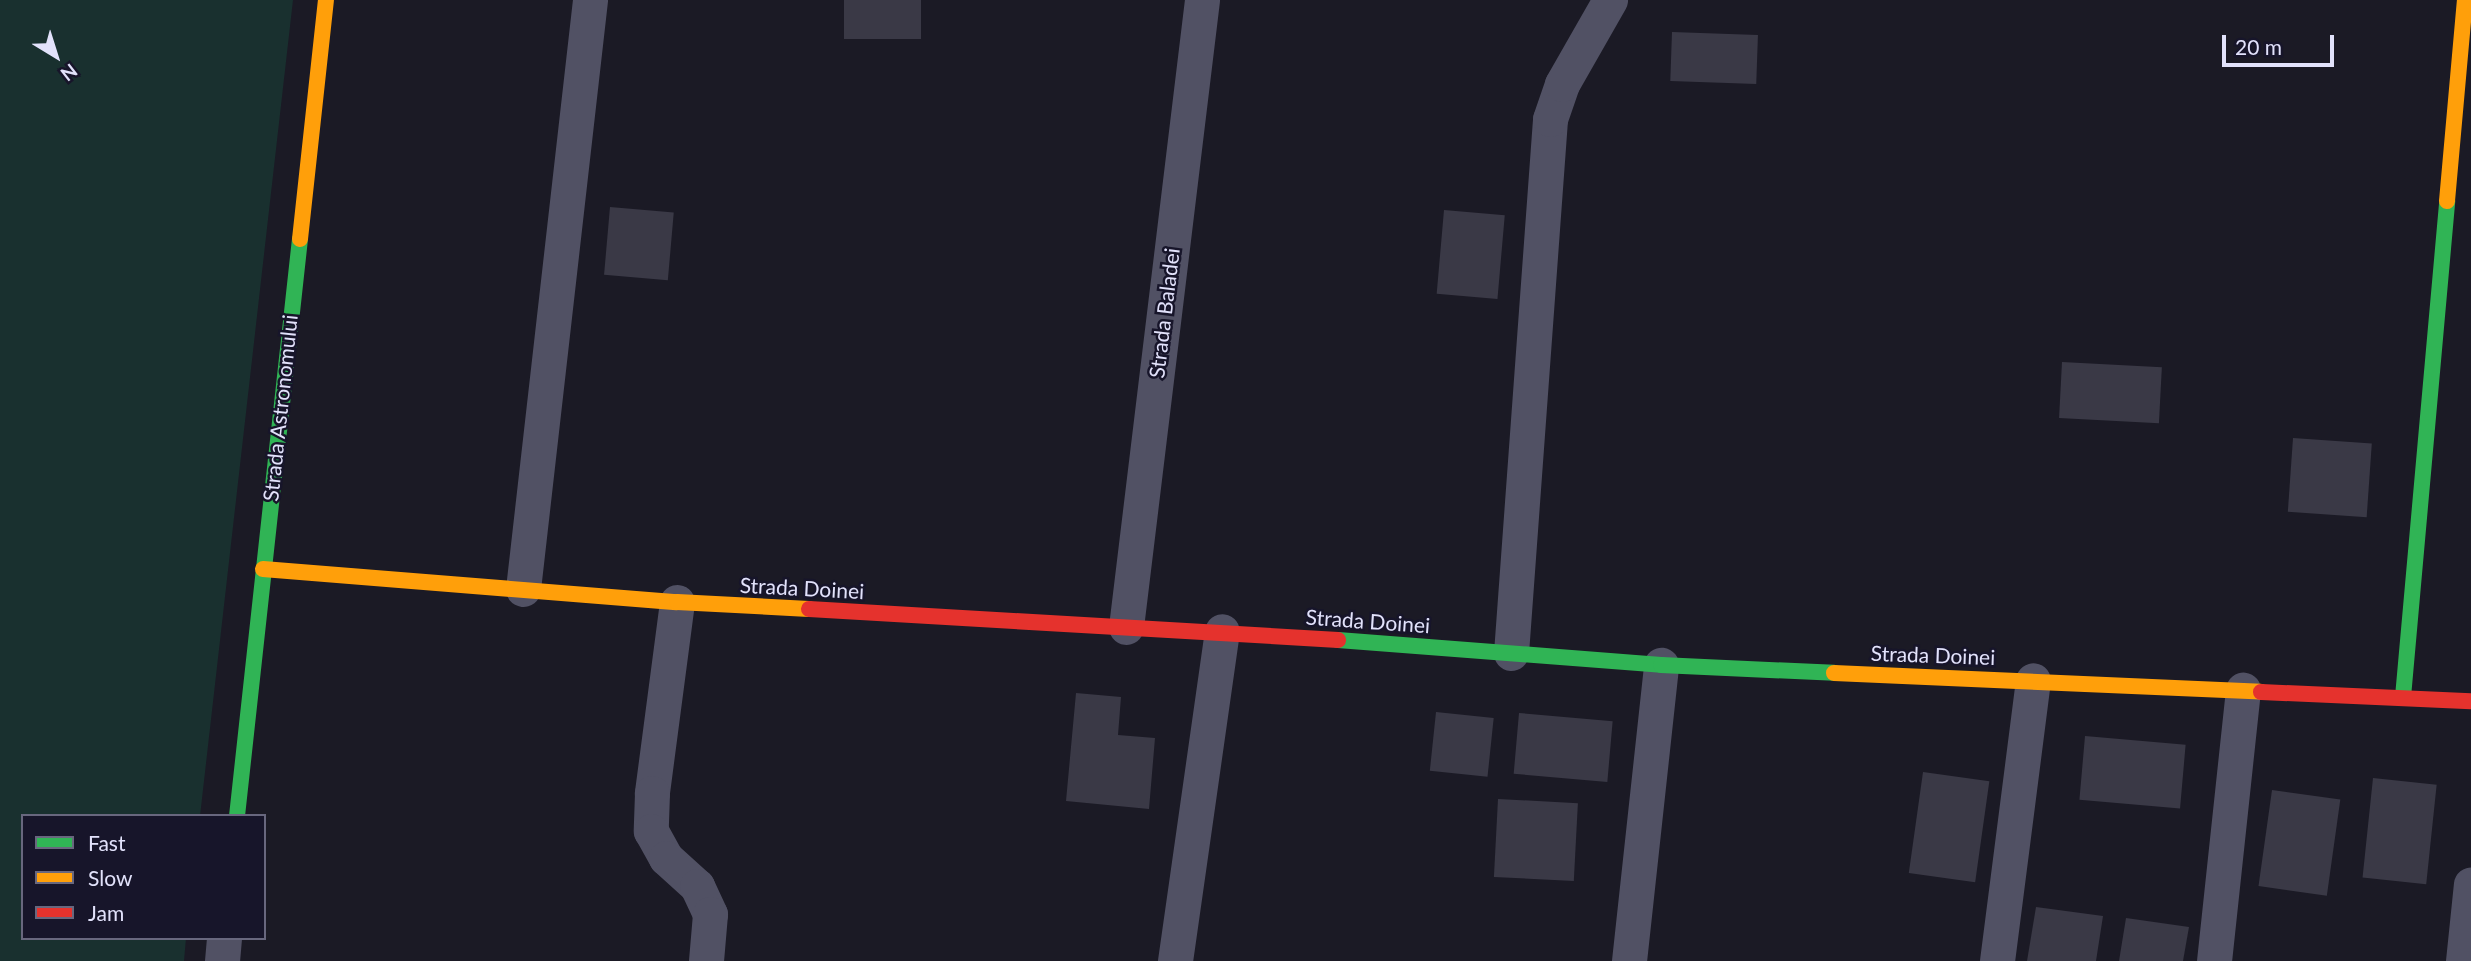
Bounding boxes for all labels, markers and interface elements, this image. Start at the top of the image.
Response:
north arrow [21,21,91,91]
scale bar [2226,21,2338,65]
text: 20 m [2235,34,2282,59]
text: N [56,59,82,87]
street label: Strada Baladei [1144,246,1184,380]
street label: Strada Astronomului [258,313,302,503]
street label: Strada Doinei [739,572,865,604]
street label: Strada Doinei [1305,604,1431,638]
street label: Strada Doinei [1870,640,1996,670]
legend [21,814,266,940]
text: Fast [88,830,125,855]
text: Slow [88,865,132,890]
text: Jam [88,900,124,925]

